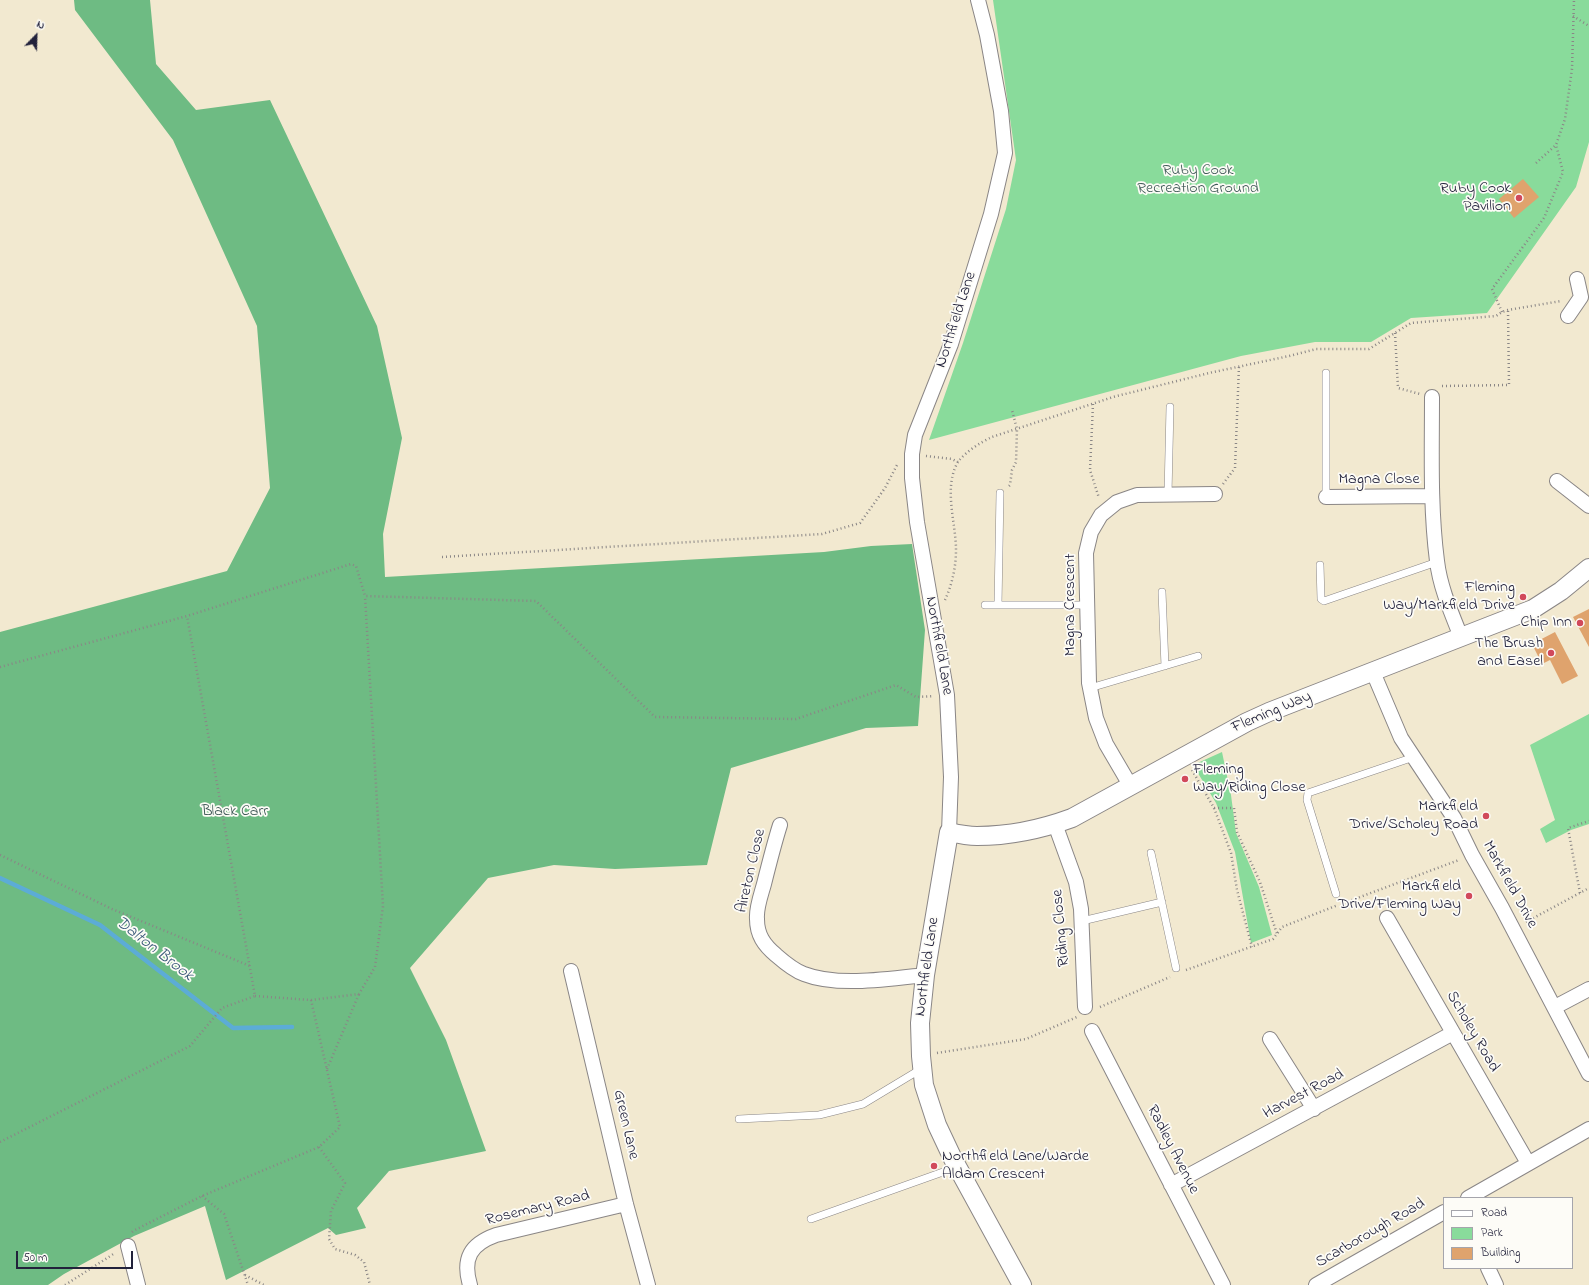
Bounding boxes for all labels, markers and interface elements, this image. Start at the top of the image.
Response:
north arrow [16,16,56,56]
text: N [34,16,47,34]
park label: Ruby Cook Recreation Ground [1137,161,1259,199]
place label: Ruby Cook Pavilion [1440,179,1511,217]
marker: Ruby Cook Pavilion [1514,193,1524,203]
street label: Northfield Lane [932,270,982,370]
street label: Magna Close [1338,470,1420,490]
street label: Magna Crescent [1061,554,1081,656]
place label: Fleming Way/Markfield Drive [1383,578,1515,616]
marker: Fleming Way/Markfield Drive [1518,592,1528,602]
street label: Northfield Lane [920,595,956,697]
place label: Chip Inn [1520,613,1572,633]
marker: Chip Inn [1575,618,1585,628]
place label: The Brush and Easel [1474,634,1543,672]
marker: The Brush and Easel [1546,648,1556,658]
street label: Fleming Way [1229,688,1315,738]
place label: Fleming Way/Riding Close [1193,760,1306,798]
marker: Fleming Way/Riding Close [1180,774,1190,784]
place label: Markfield Drive/Scholey Road [1349,797,1478,835]
park label: Black Carr [202,802,268,822]
marker: Markfield Drive/Scholey Road [1481,811,1491,821]
street label: Aireton Close [733,827,771,915]
street label: Markfield Drive [1477,838,1541,932]
place label: Markfield Drive/Fleming Way [1338,877,1461,915]
street label: Riding Close [1049,888,1075,968]
marker: Markfield Drive/Fleming Way [1464,891,1474,901]
water label: Dalton Brook [111,913,197,987]
street label: Northfield Lane [912,916,944,1018]
street label: Scholey Road [1441,988,1503,1076]
street label: Harvest Road [1260,1066,1348,1124]
street label: Green Lane [608,1088,642,1162]
street label: Radley Avenue [1141,1102,1203,1198]
place label: Northfield Lane/Warde Aldam Crescent [942,1147,1089,1185]
marker: Northfield Lane/Warde Aldam Crescent [929,1161,939,1171]
street label: Rosemary Road [484,1187,592,1231]
street label: Scarborough Road [1313,1195,1429,1273]
legend [1443,1197,1573,1269]
text: Road [1481,1204,1507,1222]
text: Park [1481,1224,1503,1242]
scale bar [18,1243,135,1269]
text: Building [1481,1244,1520,1262]
text: 50 m [23,1249,47,1267]

